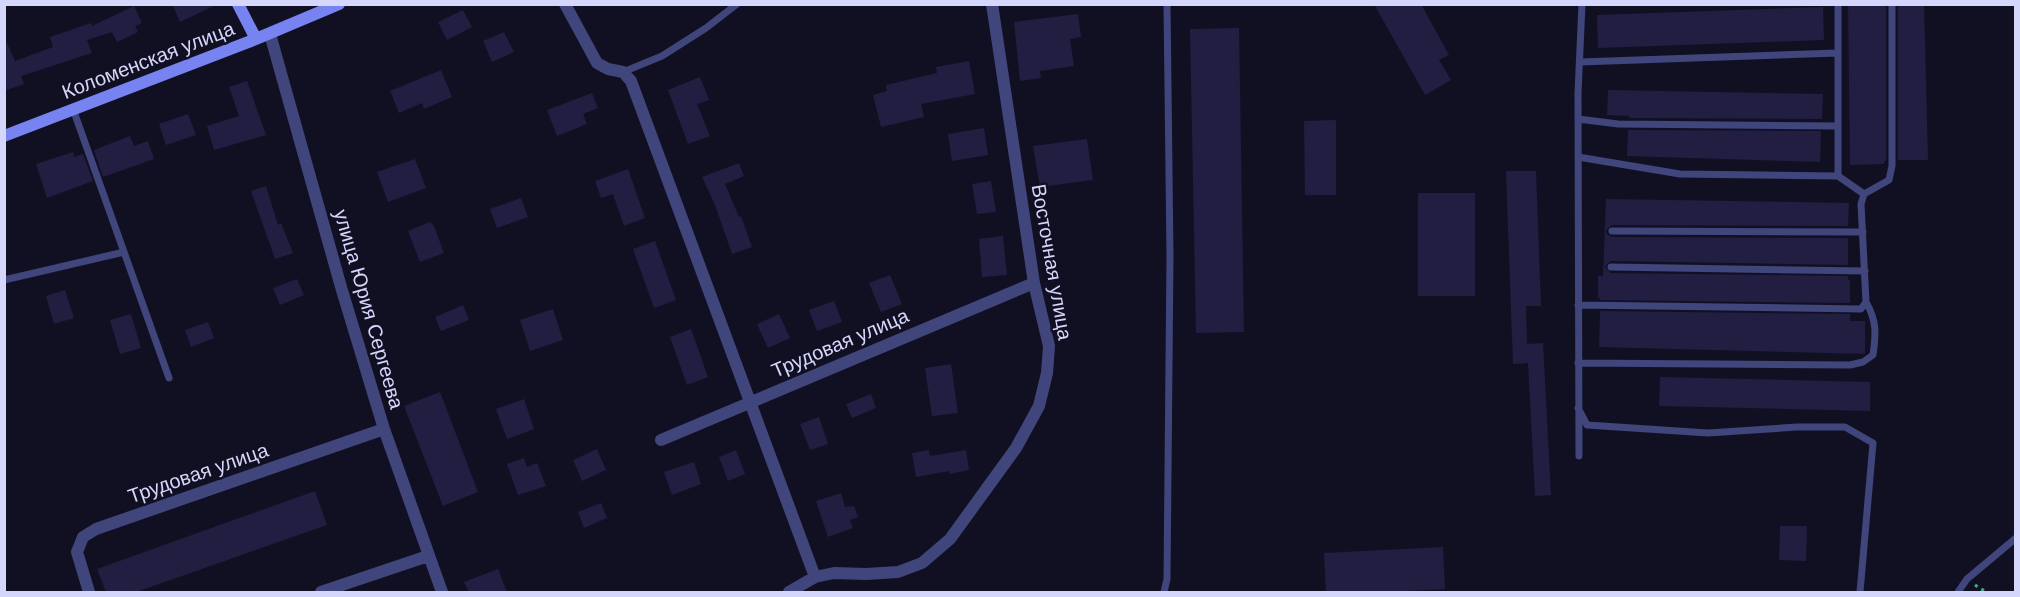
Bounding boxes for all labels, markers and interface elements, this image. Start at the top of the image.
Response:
street label: Коломенская улица [58,15,239,105]
street label: Восточная улица [1025,182,1079,343]
street label: улица Юрия Сергеева [328,206,410,413]
street label: Трудовая улица [767,302,913,384]
street label: Трудовая улица [124,437,272,509]

